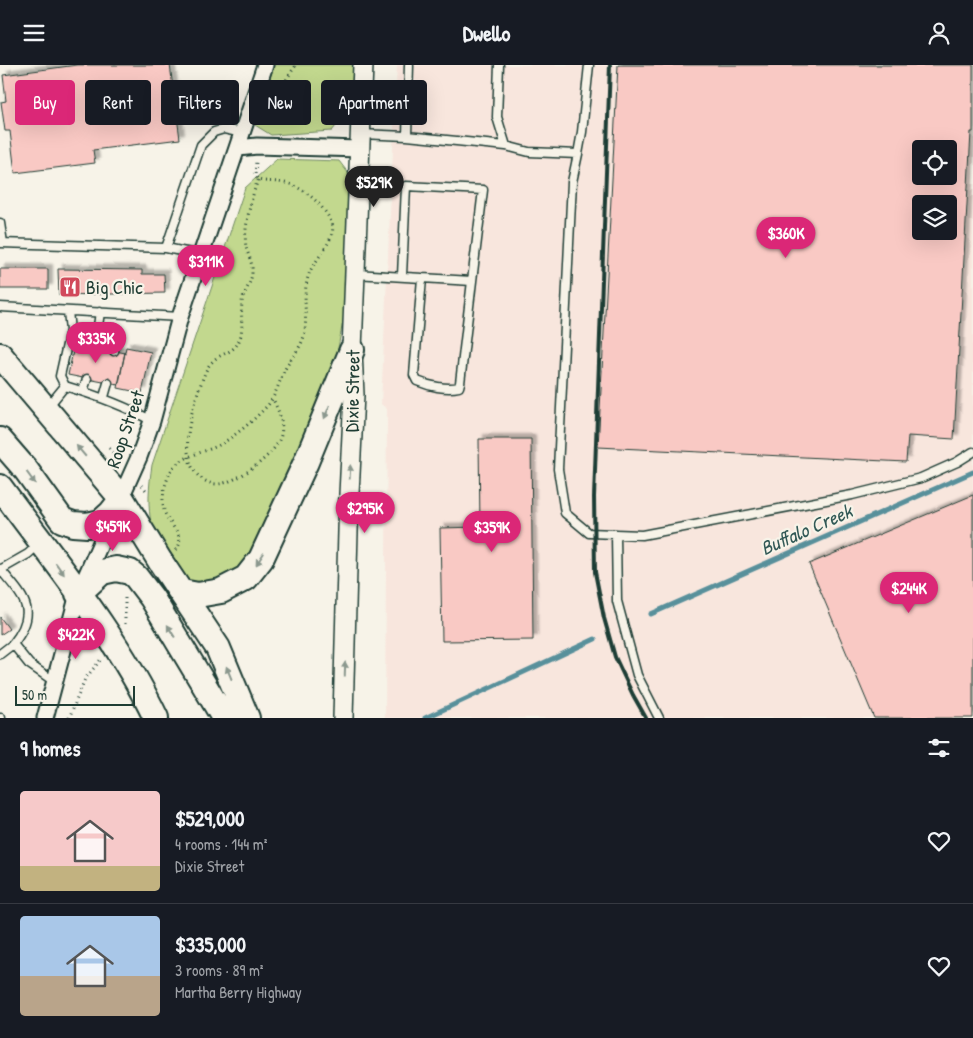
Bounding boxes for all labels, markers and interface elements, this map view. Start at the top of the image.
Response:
text: Dwello [463,18,510,48]
icon: menu [20,19,48,47]
icon: person [925,19,953,47]
chip: Buy [15,80,75,125]
chip: Rent [85,80,151,125]
chip: Filters [161,80,239,125]
chip: New [249,80,311,125]
chip: Apartment [321,80,427,125]
map controls [912,140,957,240]
button: locate [912,140,957,185]
pin: $529K [339,165,409,208]
text: $529K [356,171,392,193]
button: layers [912,195,957,240]
pin: $360K [751,217,821,259]
text: $360K [767,222,805,244]
pin: $311K [171,245,241,287]
text: $311K [188,250,224,272]
place label: Big Chic [86,274,143,300]
restaurant icon: Big Chic [58,275,82,299]
pin: $335K [61,321,131,364]
text: $335K [77,327,115,349]
street label: Dixie Street [338,349,366,432]
street label: Roop Street [100,386,151,471]
one-way arrow [323,405,331,420]
one-way arrow [76,444,87,457]
one-way arrow [346,464,354,480]
one-way arrow [26,471,36,485]
pin: $295K [330,491,400,534]
water label: Buffalo Creek [756,496,858,561]
text: $295K [347,497,383,519]
pin: $459K [78,509,148,552]
pin: $359K [457,511,527,553]
text: $459K [95,515,131,537]
text: $359K [474,516,510,538]
one-way arrow [255,553,264,566]
one-way arrow [55,562,65,576]
pin: $244K [874,571,944,614]
text: $244K [891,577,927,599]
pin: $422K [41,617,111,660]
text: $422K [57,623,95,645]
one-way arrow [167,625,176,638]
one-way arrow [341,661,349,677]
one-way arrow [224,666,232,680]
scale bar [15,683,135,706]
text: 50 m [22,685,47,704]
text: 9 homes [20,734,81,763]
icon: filters [925,734,953,762]
text: $529,000 [175,804,245,833]
icon: home [60,811,120,871]
icon: heart [925,827,953,855]
text: 4 rooms · 144 m² [175,833,267,855]
text: Dixie Street [175,855,244,877]
text: $335,000 [175,930,246,959]
icon: home [60,936,120,996]
icon: heart [925,952,953,980]
text: 3 rooms · 89 m² [175,959,264,981]
text: Martha Berry Highway [175,981,302,1003]

